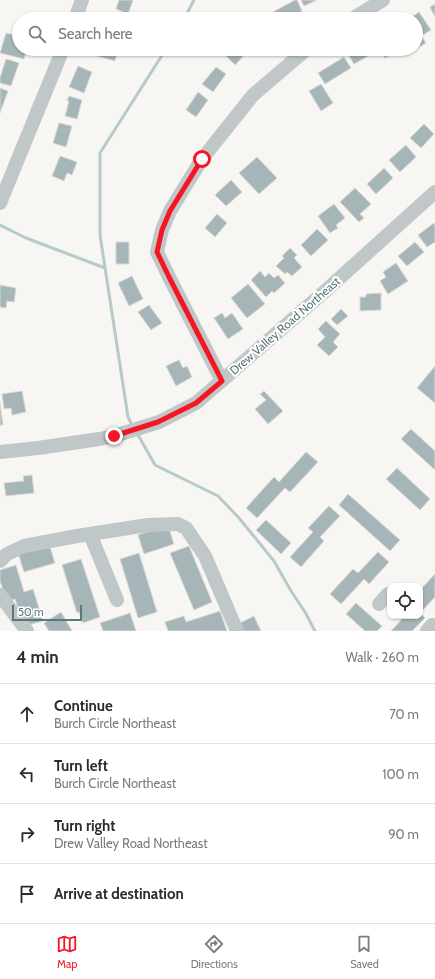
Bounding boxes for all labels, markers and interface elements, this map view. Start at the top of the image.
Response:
search box [12,12,423,56]
icon: search [26,23,48,45]
text: Search here [58,25,133,43]
route start [193,150,211,168]
street label: Drew Valley Road Northeast [226,273,343,378]
route end [105,427,123,445]
map controls [387,583,423,619]
button: locate [387,583,423,619]
scale bar [12,603,82,622]
text: 50 m [18,605,44,619]
text: 4 min [16,647,59,667]
text: Walk · 260 m [346,649,419,665]
text: Continue [54,697,113,715]
icon: ahead [16,703,38,725]
text: 70 m [389,706,419,722]
text: Burch Circle Northeast [54,715,176,731]
text: Turn left [54,757,108,775]
icon: left [16,763,38,785]
text: 100 m [382,766,419,782]
text: Burch Circle Northeast [54,775,176,791]
text: Turn right [54,817,115,835]
icon: right [16,823,38,845]
text: 90 m [388,826,419,842]
text: Drew Valley Road Northeast [54,835,208,851]
icon: arrive [16,883,38,905]
text: Arrive at destination [54,885,184,903]
tab: Map [56,933,78,971]
tab: Directions [191,933,238,971]
tab: Saved [350,933,379,971]

